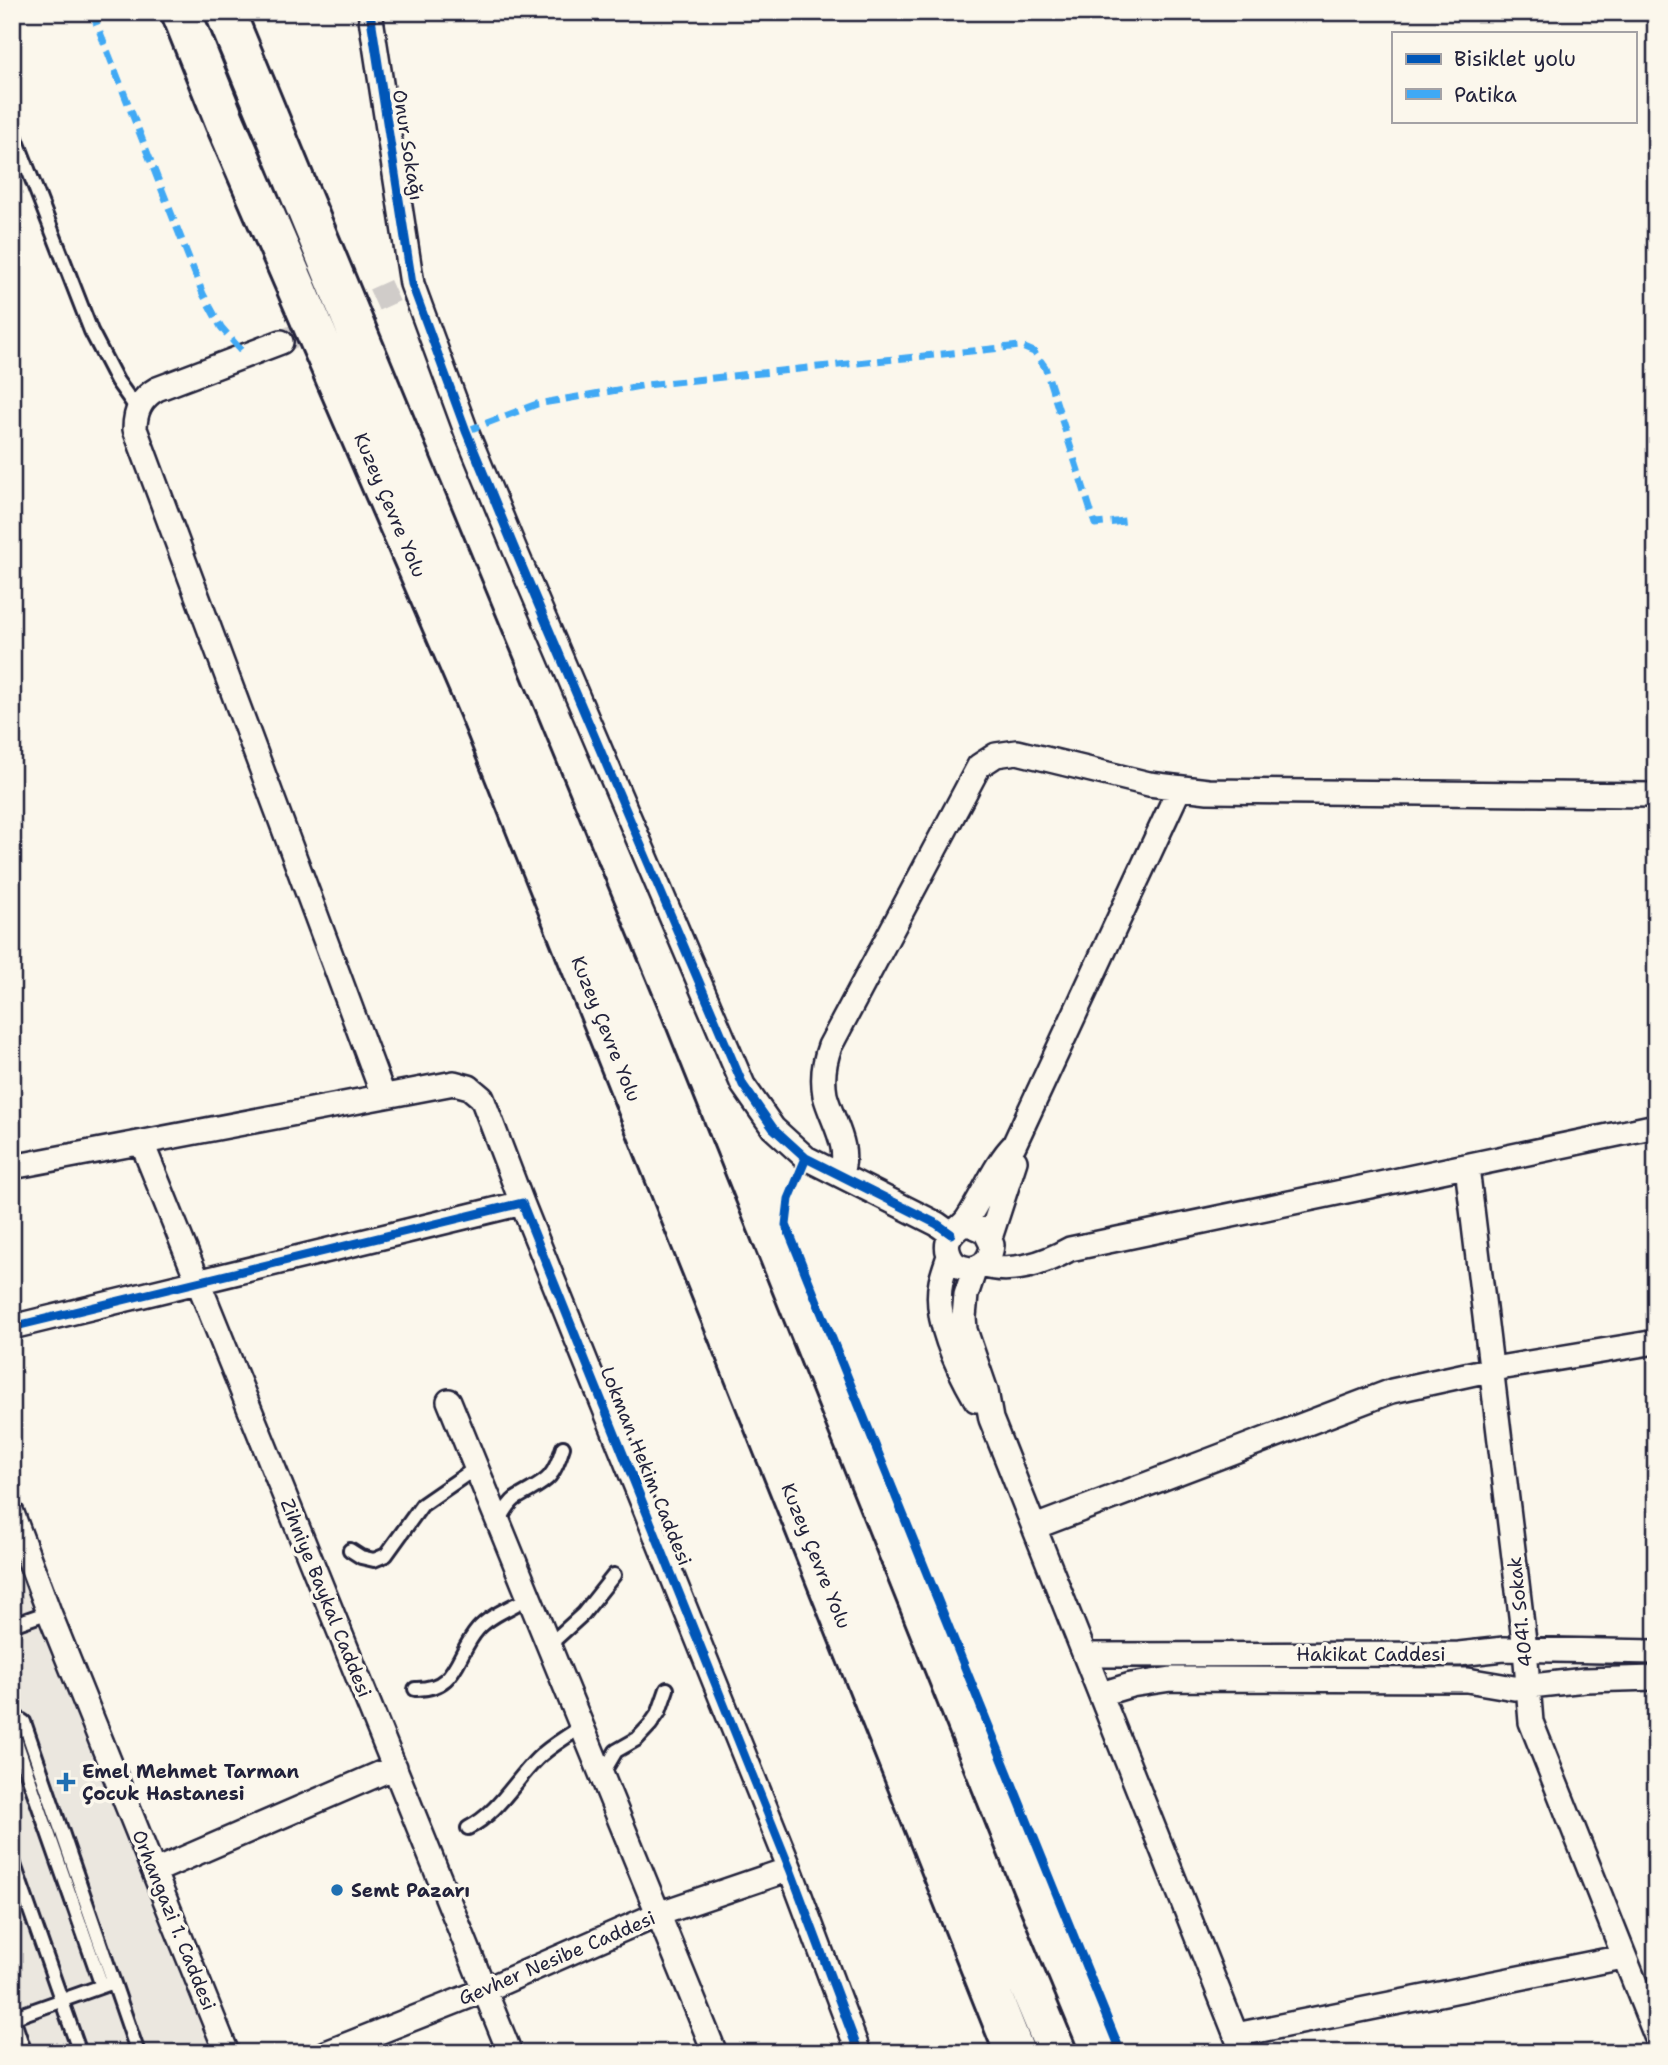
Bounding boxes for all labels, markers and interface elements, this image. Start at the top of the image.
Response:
legend [1392,32,1636,122]
text: Bisiklet yolu [1454,45,1576,73]
text: Patika [1454,81,1517,109]
street label: Onur Sokağı [387,88,429,202]
street label: Kuzey Çevre Yolu [348,429,432,581]
street label: Kuzey Çevre Yolu [565,952,647,1106]
street label: Lokman Hekim Caddesi [595,1363,697,1569]
street label: Kuzey Çevre Yolu [775,1479,857,1633]
street label: Zihniye Baykal Caddesi [275,1495,377,1701]
street label: 4041. Sokak [1502,1555,1538,1669]
street label: Hakikat Caddesi [1296,1642,1446,1667]
place label: Emel Mehmet Tarman Çocuk Hastanesi [82,1759,300,1806]
marker: Emel Mehmet Tarman Çocuk Hastanesi [56,1772,76,1792]
street label: Orhangazi 1. Caddesi [126,1826,222,2014]
place label: Semt Pazarı [351,1878,470,1903]
marker: Semt Pazarı [329,1882,345,1898]
street label: Gevher Nesibe Caddesi [455,1905,659,2011]

